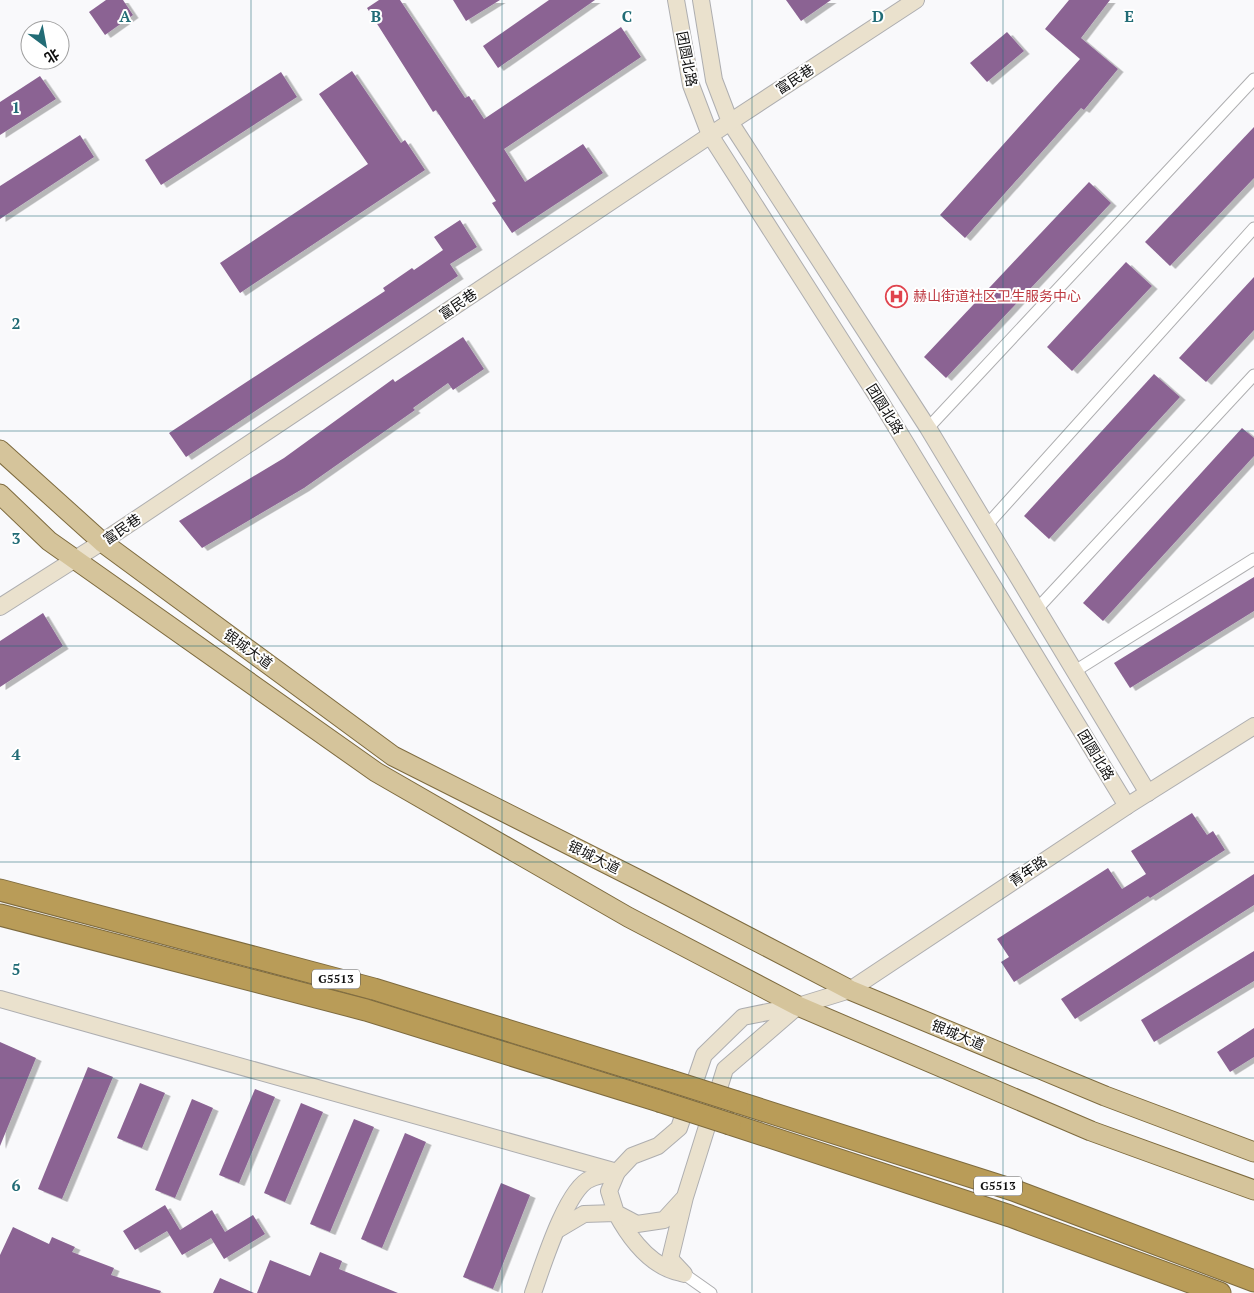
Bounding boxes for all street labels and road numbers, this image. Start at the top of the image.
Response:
street label: 团圆北路 [673,30,702,88]
street label: 富民巷 [772,59,818,98]
street label: 富民巷 [435,284,480,323]
street label: 团圆北路 [863,380,908,438]
street label: 富民巷 [99,509,144,548]
street label: 银城大道 [220,624,277,673]
street label: 团圆北路 [1074,726,1119,784]
street label: 银城大道 [565,835,623,878]
street label: 青年路 [1005,851,1050,890]
road number: G5513 [312,970,360,989]
street label: 银城大道 [929,1015,988,1054]
road number: G5513 [974,1176,1022,1196]

